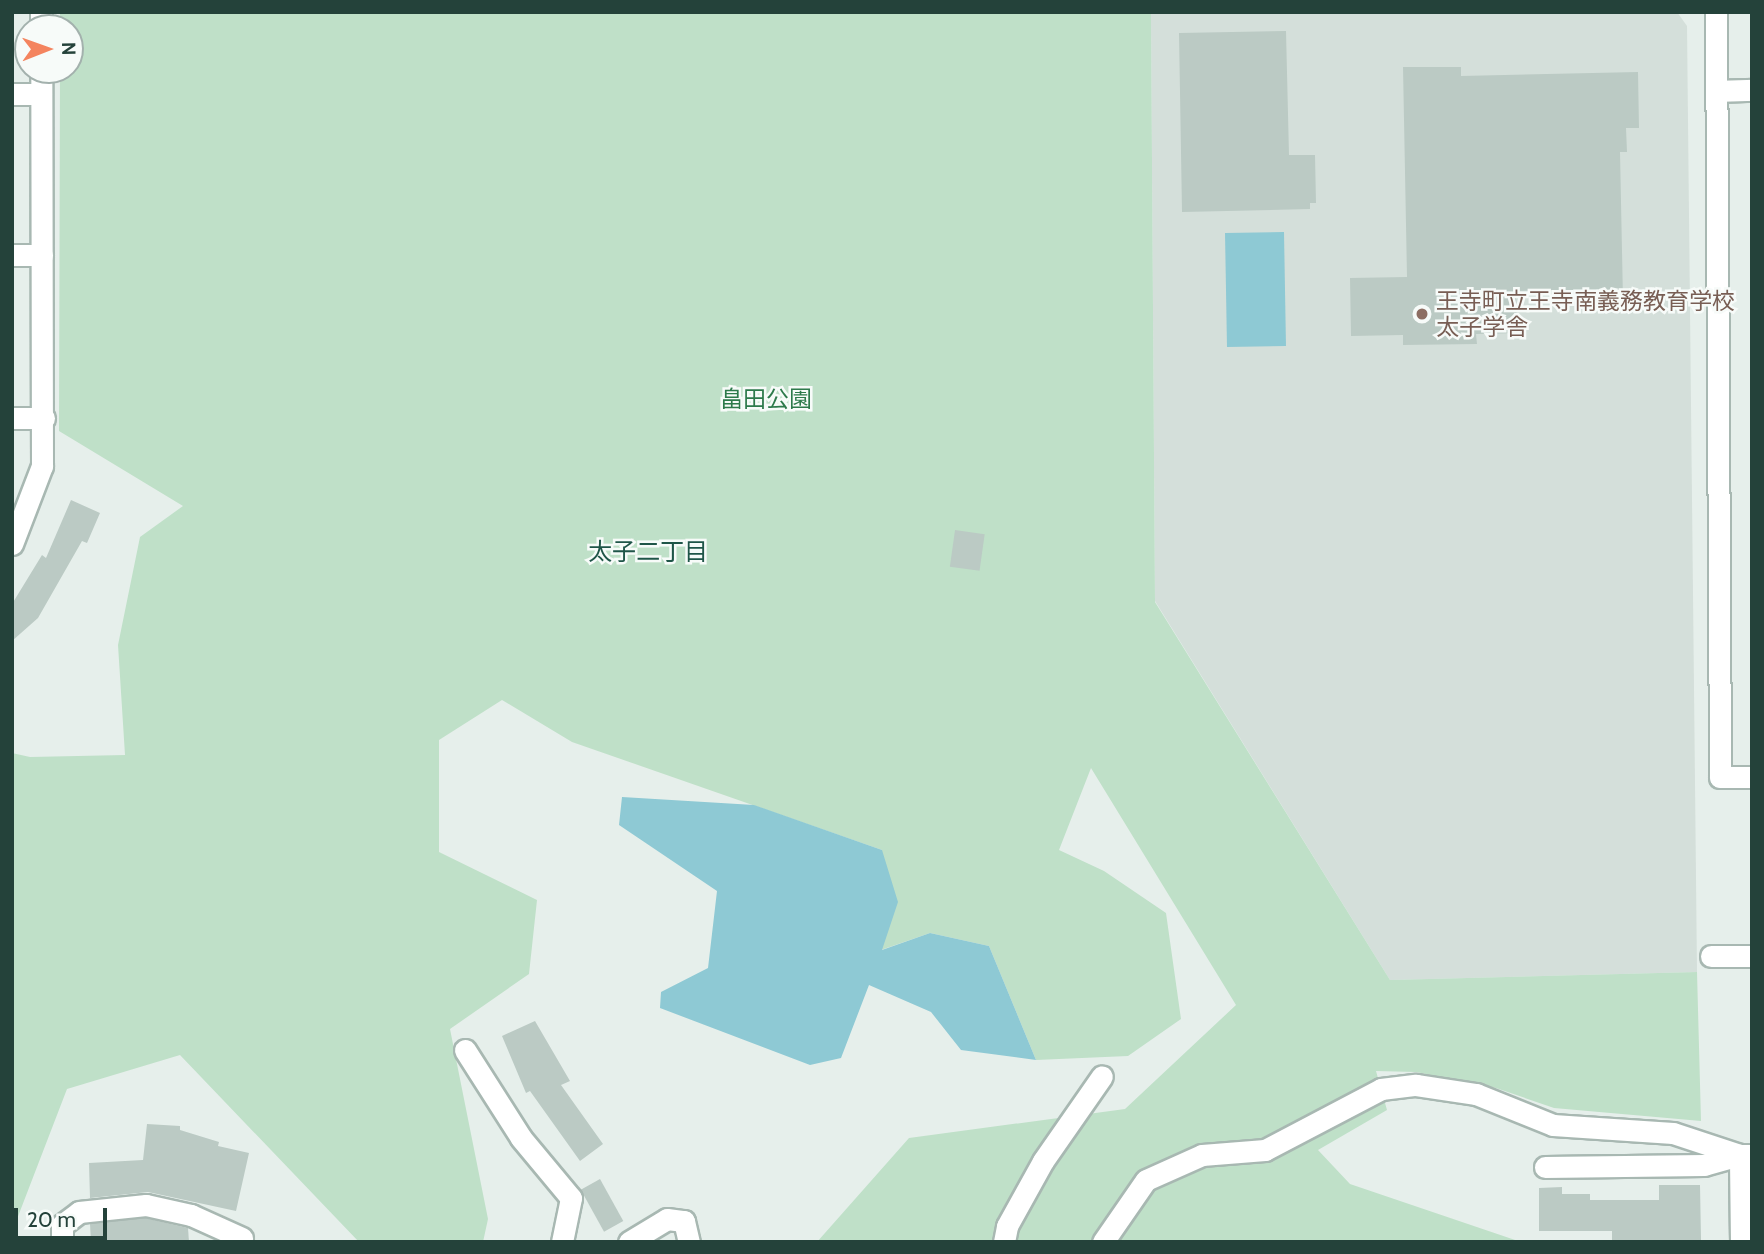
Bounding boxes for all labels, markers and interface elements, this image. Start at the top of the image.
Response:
north arrow [14,14,84,84]
text: N [57,42,80,56]
place label: 王寺町立王寺南義務教育学校 太子学舎 [1436,287,1735,341]
marker: 王寺町立王寺南義務教育学校 太子学舎 [1414,306,1430,322]
park label: 畠田公園 [720,385,812,413]
district label: 太子二丁目 [588,538,708,566]
scale bar [18,1194,110,1238]
text: 20 m [27,1207,76,1232]

